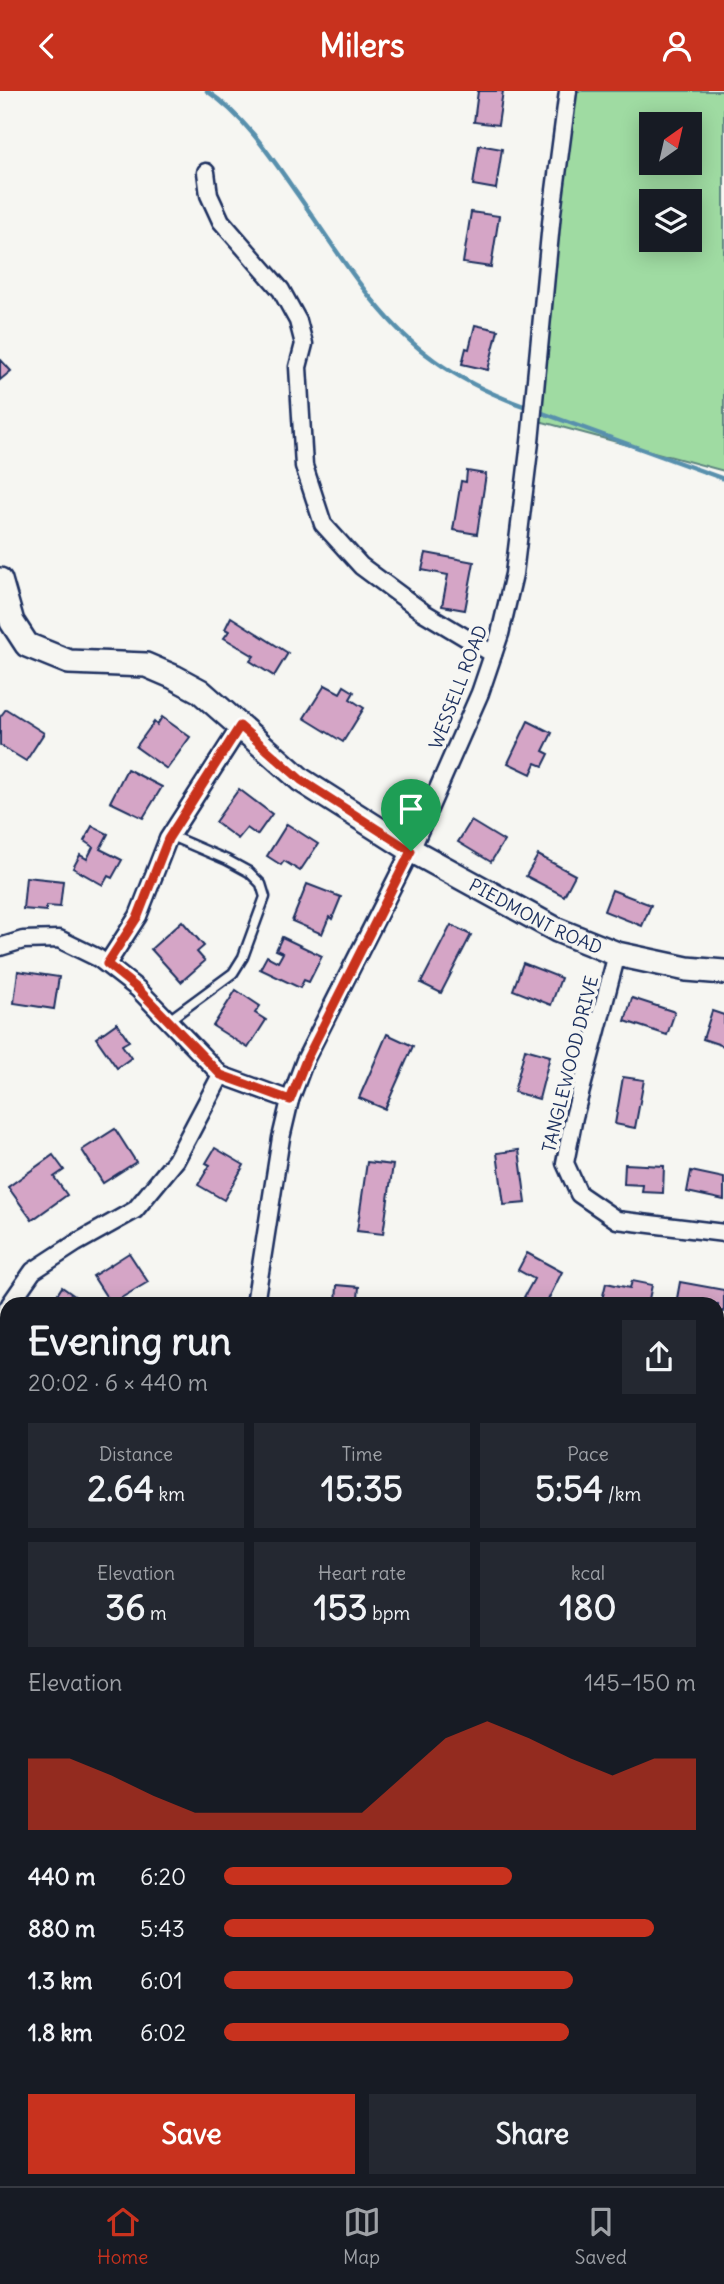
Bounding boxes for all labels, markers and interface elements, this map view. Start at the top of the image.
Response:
text: Milers [319,25,405,66]
icon: back [28,27,66,65]
icon: person [658,27,696,65]
north arrow [639,112,702,175]
map controls [639,112,702,252]
button: layers [639,189,702,252]
street label: WESSELL ROAD [424,622,492,752]
pin [381,779,441,851]
icon: arrive [392,790,430,828]
street label: PIEDMONT ROAD [465,873,606,959]
street label: TANGLEWOOD DRIVE [537,973,603,1155]
text: Evening run [28,1318,231,1365]
button: share [622,1320,696,1394]
text: 20:02 · 6 × 440 m [28,1368,208,1397]
text: Distance [99,1442,173,1466]
text: Time [341,1442,383,1466]
text: Pace [567,1442,609,1466]
text: 2.64 [87,1466,154,1510]
text: 15:35 [321,1466,403,1510]
text: 5:54 [535,1466,603,1510]
text: km [154,1482,185,1506]
text: /km [603,1482,641,1506]
text: Elevation [97,1561,175,1585]
text: Heart rate [318,1561,406,1585]
text: kcal [571,1561,605,1585]
text: 36 [105,1585,145,1629]
text: 153 [314,1585,368,1629]
text: 180 [559,1585,617,1629]
text: m [145,1601,167,1625]
text: bpm [368,1601,410,1625]
text: Elevation [28,1668,122,1697]
text: 145–150 m [584,1668,696,1697]
text: 440 m [28,1862,95,1891]
text: 6:20 [140,1862,186,1891]
text: 880 m [28,1914,95,1943]
text: 5:43 [140,1914,185,1943]
text: 1.3 km [28,1966,92,1995]
text: 6:01 [140,1966,183,1995]
text: 1.8 km [28,2018,93,2047]
text: 6:02 [140,2018,186,2047]
button: Save [28,2094,355,2174]
button: Share [369,2094,696,2174]
tab: Home [97,2203,148,2269]
tab: Map [343,2203,381,2269]
tab: Saved [575,2203,627,2269]

